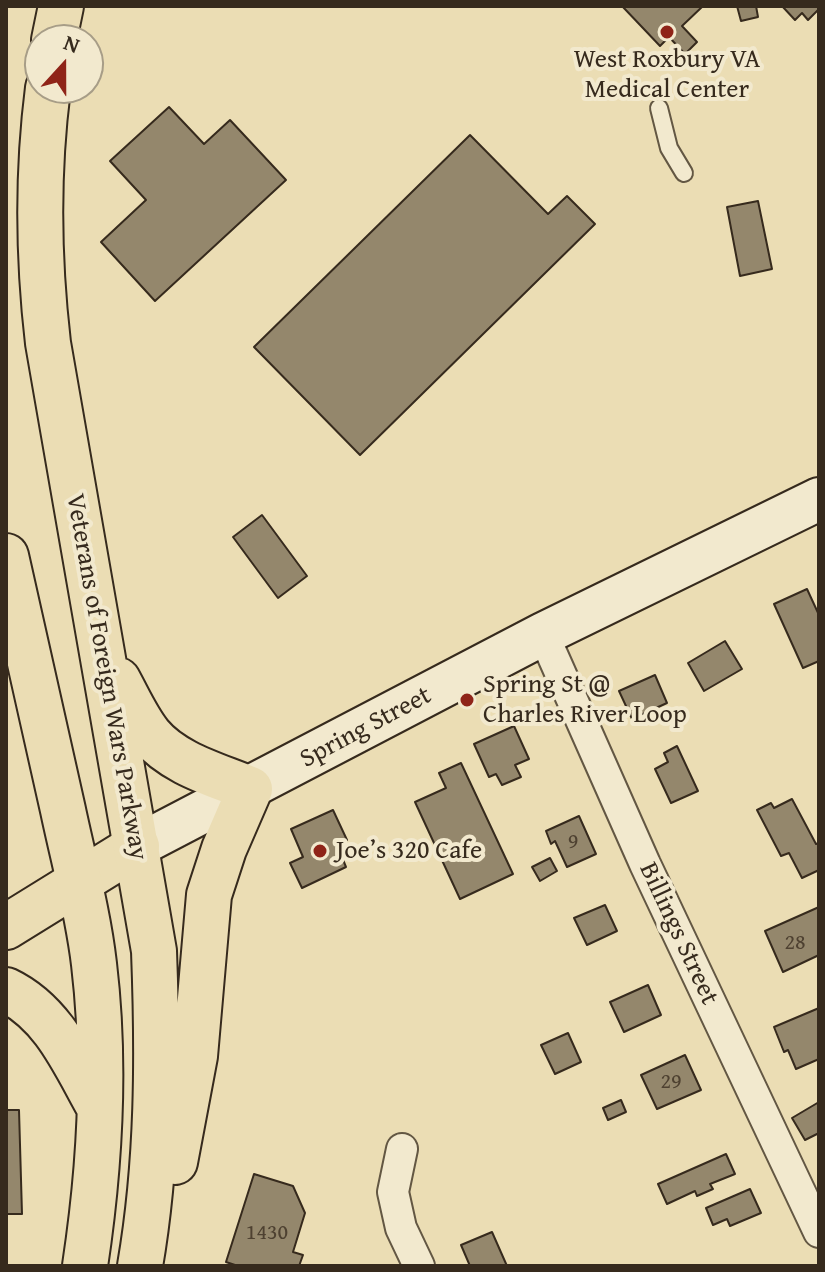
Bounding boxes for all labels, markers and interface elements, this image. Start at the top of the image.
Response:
marker: West Roxbury VA Medical Center [658,23,676,41]
north arrow [24,24,104,104]
text: N [59,26,84,61]
place label: West Roxbury VA Medical Center [574,44,760,106]
street label: Veterans of Foreign Wars Parkway [58,491,154,863]
place label: Spring St @ Charles River Loop [483,669,687,730]
street label: Spring Street [295,680,437,776]
marker: Spring St @ Charles River Loop [458,691,476,709]
house number: 9 [568,829,578,855]
place label: Joe’s 320 Cafe [336,835,482,867]
marker: Joe’s 320 Cafe [311,842,329,860]
street label: Billings Street [631,858,725,1010]
house number: 28 [784,930,806,956]
house number: 29 [660,1069,682,1095]
house number: 1430 [246,1220,288,1246]

